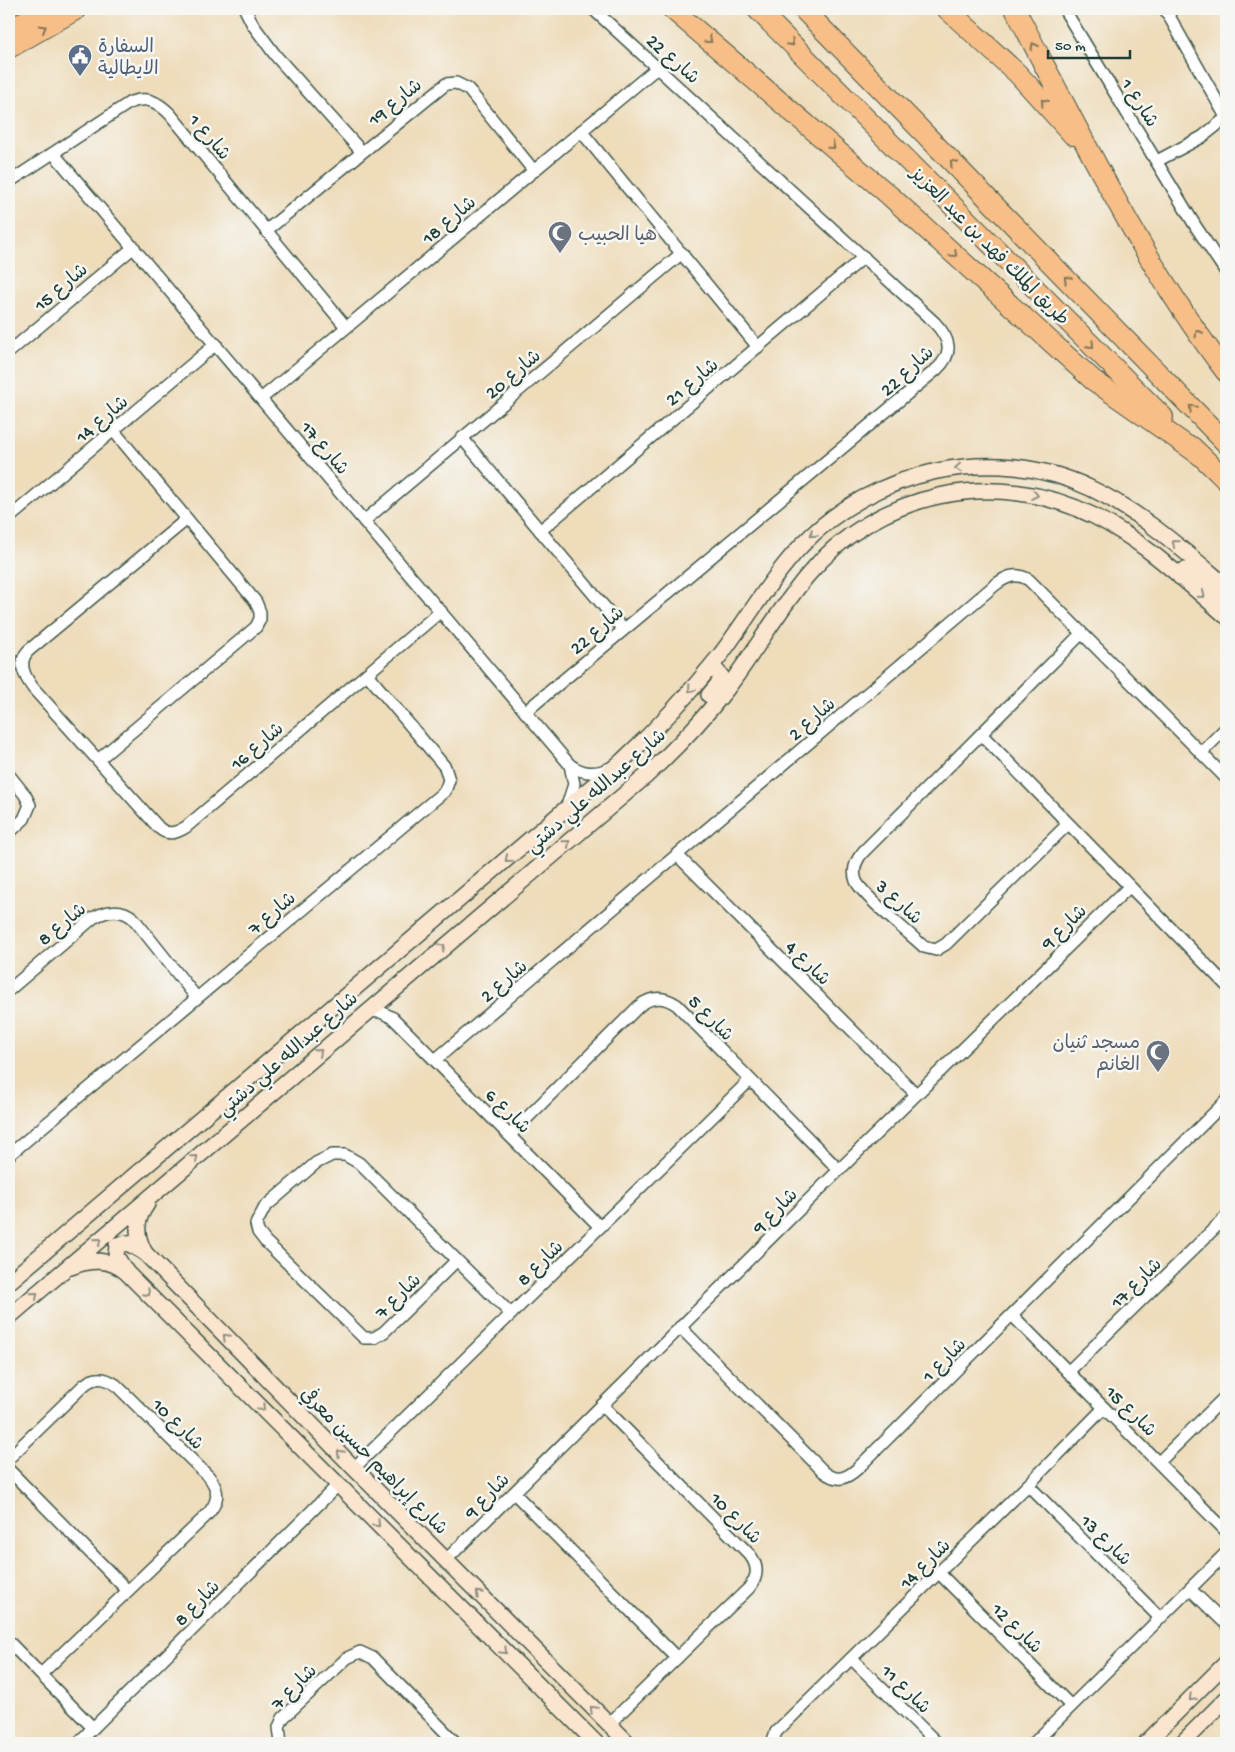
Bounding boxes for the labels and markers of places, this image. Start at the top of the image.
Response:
place label: السفارة الايطالية [98,37,159,82]
public building icon: السفارة الايطالية [67,43,93,77]
mosque icon: هيا الحبيب [547,220,573,254]
place label: هيا الحبيب [578,225,657,248]
place label: مسجد ثنيان الغانم [1052,1033,1140,1078]
mosque icon: مسجد ثنيان الغانم [1145,1039,1171,1073]

